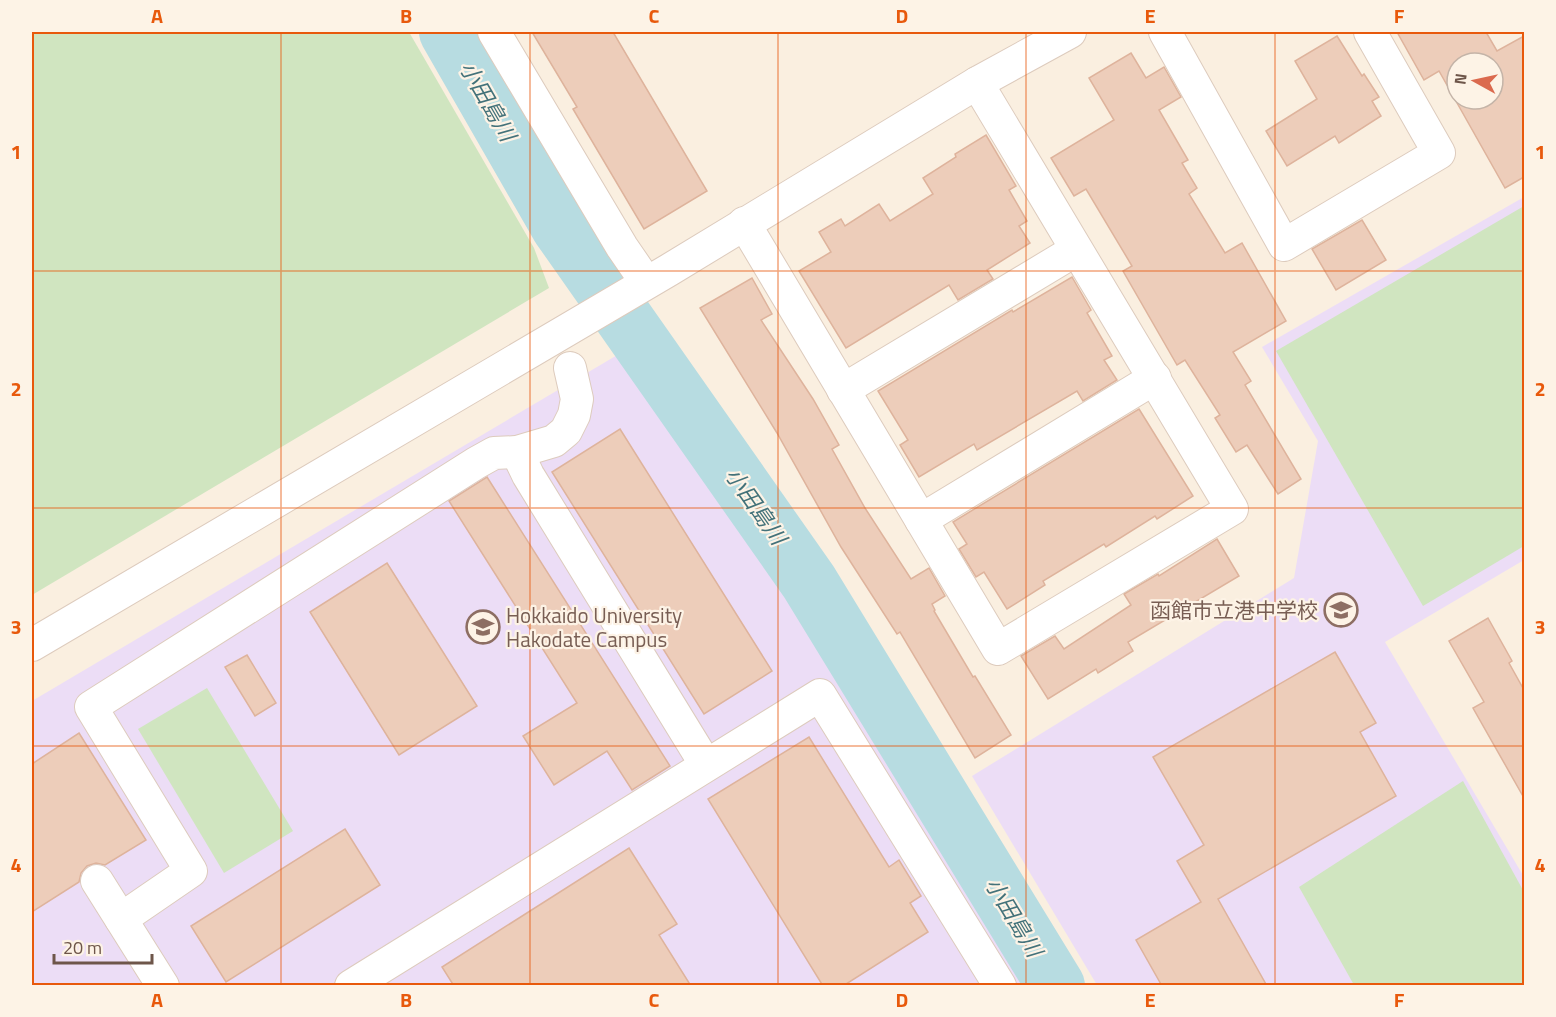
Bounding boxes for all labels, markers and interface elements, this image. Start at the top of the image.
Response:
text: A [151,0,163,31]
text: B [400,0,412,31]
text: C [649,0,660,31]
text: D [896,0,908,31]
text: E [1144,0,1156,31]
text: F [1394,0,1405,31]
north arrow [1445,51,1505,111]
water label: 小田島川 [451,54,526,149]
text: N [1447,72,1473,86]
text: 1 [10,136,22,167]
text: 1 [1534,136,1546,167]
text: 2 [10,373,22,404]
text: 2 [1534,373,1546,404]
water label: 小田島川 [717,460,796,553]
school or university icon: 函館市立港中学校 [1323,592,1359,628]
place label: 函館市立港中学校 [1150,594,1318,626]
place label: Hokkaido University Hakodate Campus [506,599,682,655]
school or university icon: Hokkaido University Hakodate Campus [465,609,501,645]
text: 3 [10,611,22,642]
text: 3 [1534,611,1546,642]
text: 4 [10,849,22,880]
text: 4 [1534,849,1546,880]
water label: 小田島川 [977,871,1052,965]
scale bar [54,927,152,965]
text: 20 m [63,934,102,961]
text: A [151,984,163,1015]
text: B [400,984,412,1015]
text: C [649,984,660,1015]
text: D [896,984,908,1015]
text: E [1144,984,1156,1015]
text: F [1394,984,1405,1015]

